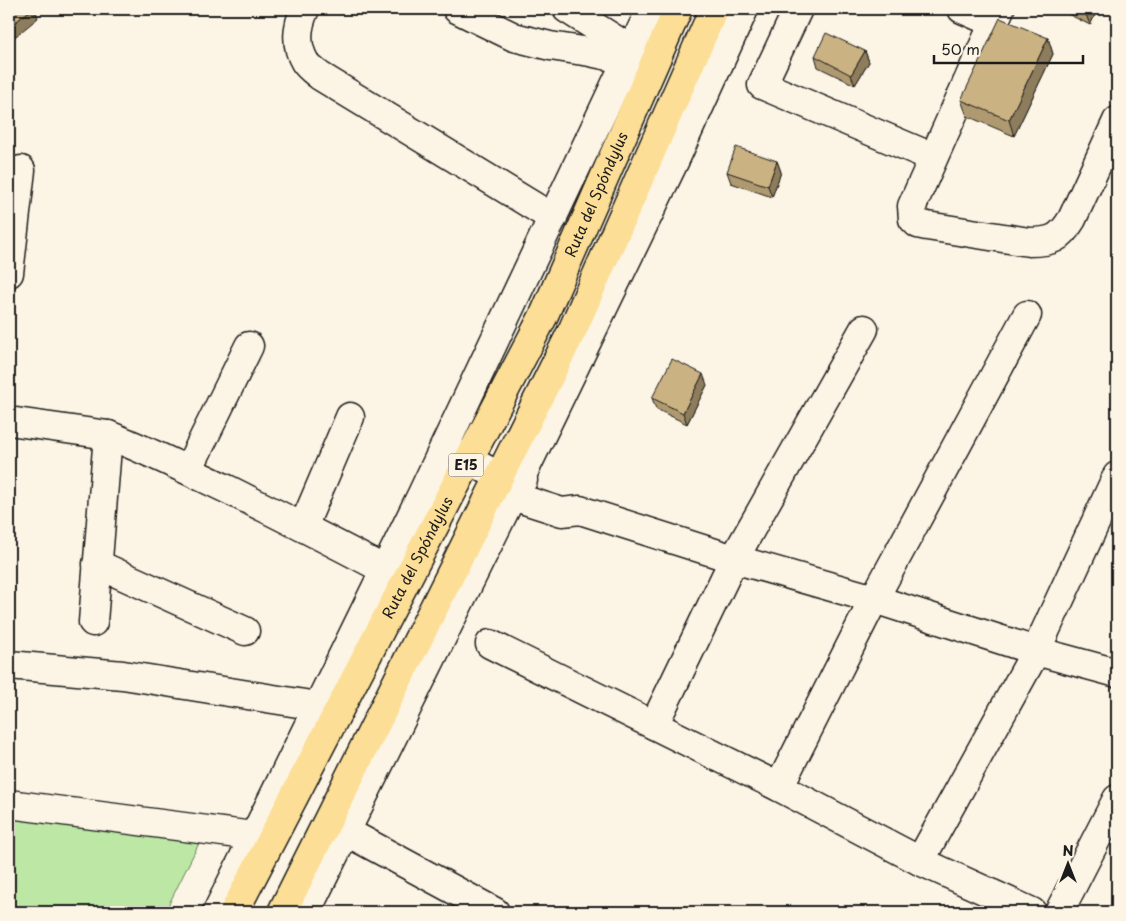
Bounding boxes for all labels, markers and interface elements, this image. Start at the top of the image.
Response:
scale bar [934,32,1082,64]
text: 50 m [941,37,980,60]
street label: Ruta del Spóndylus [558,128,633,260]
road number: E15 [448,454,484,476]
street label: Ruta del Spóndylus [375,492,458,622]
north arrow [1044,838,1094,888]
text: N [1062,840,1074,861]

